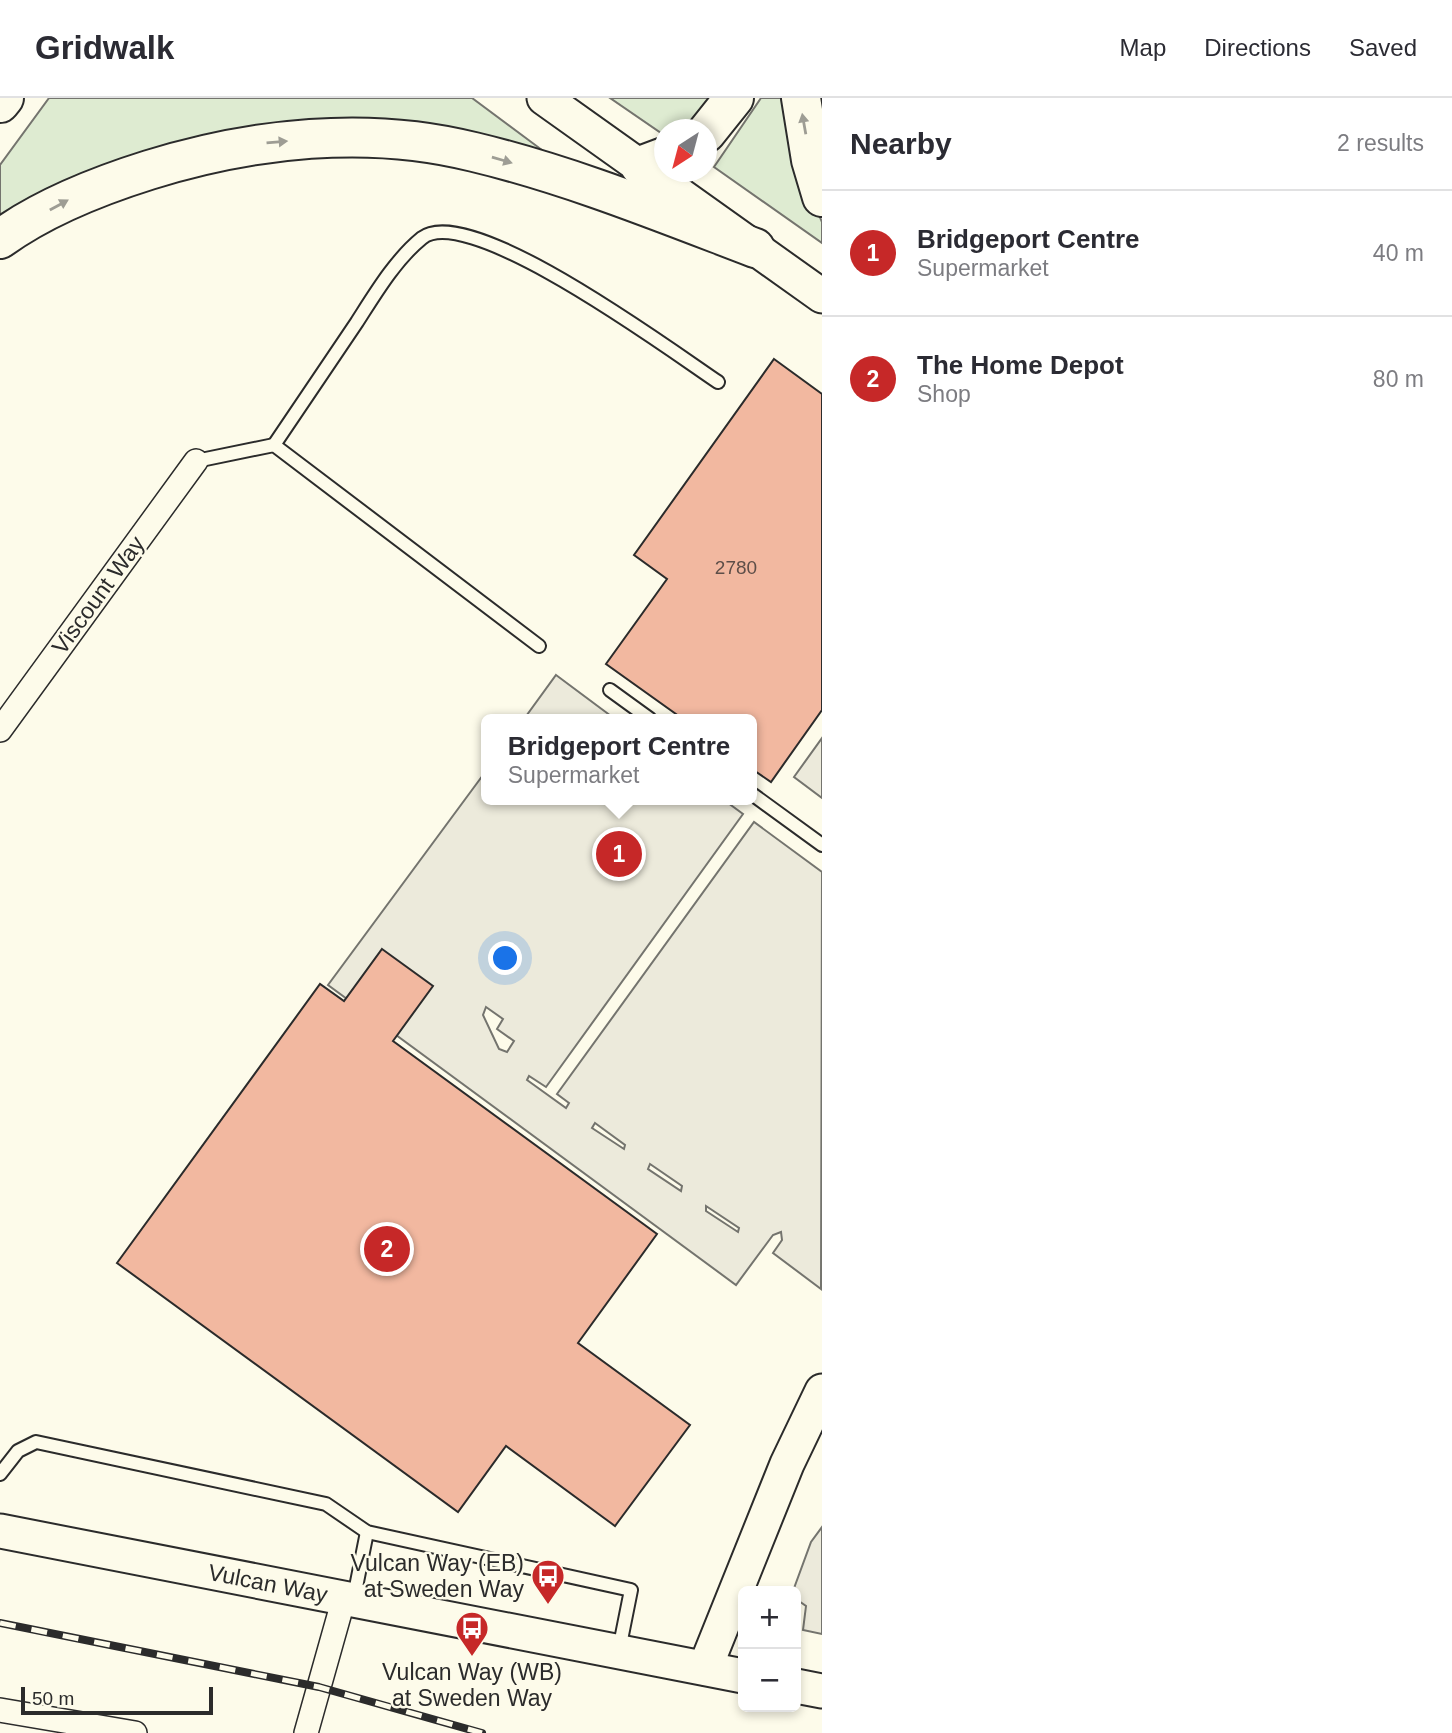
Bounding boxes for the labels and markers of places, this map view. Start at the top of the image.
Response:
pin: 1 [596,828,642,880]
pin: 2 [364,1223,410,1275]
place label: Vulcan Way (EB) at Sweden Way [351,1550,524,1602]
bus stop icon: Vulcan Way (EB) at Sweden Way [529,1557,567,1606]
bus stop icon: Vulcan Way (WB) at Sweden Way [453,1609,491,1658]
place label: Vulcan Way (WB) at Sweden Way [382,1659,562,1711]

